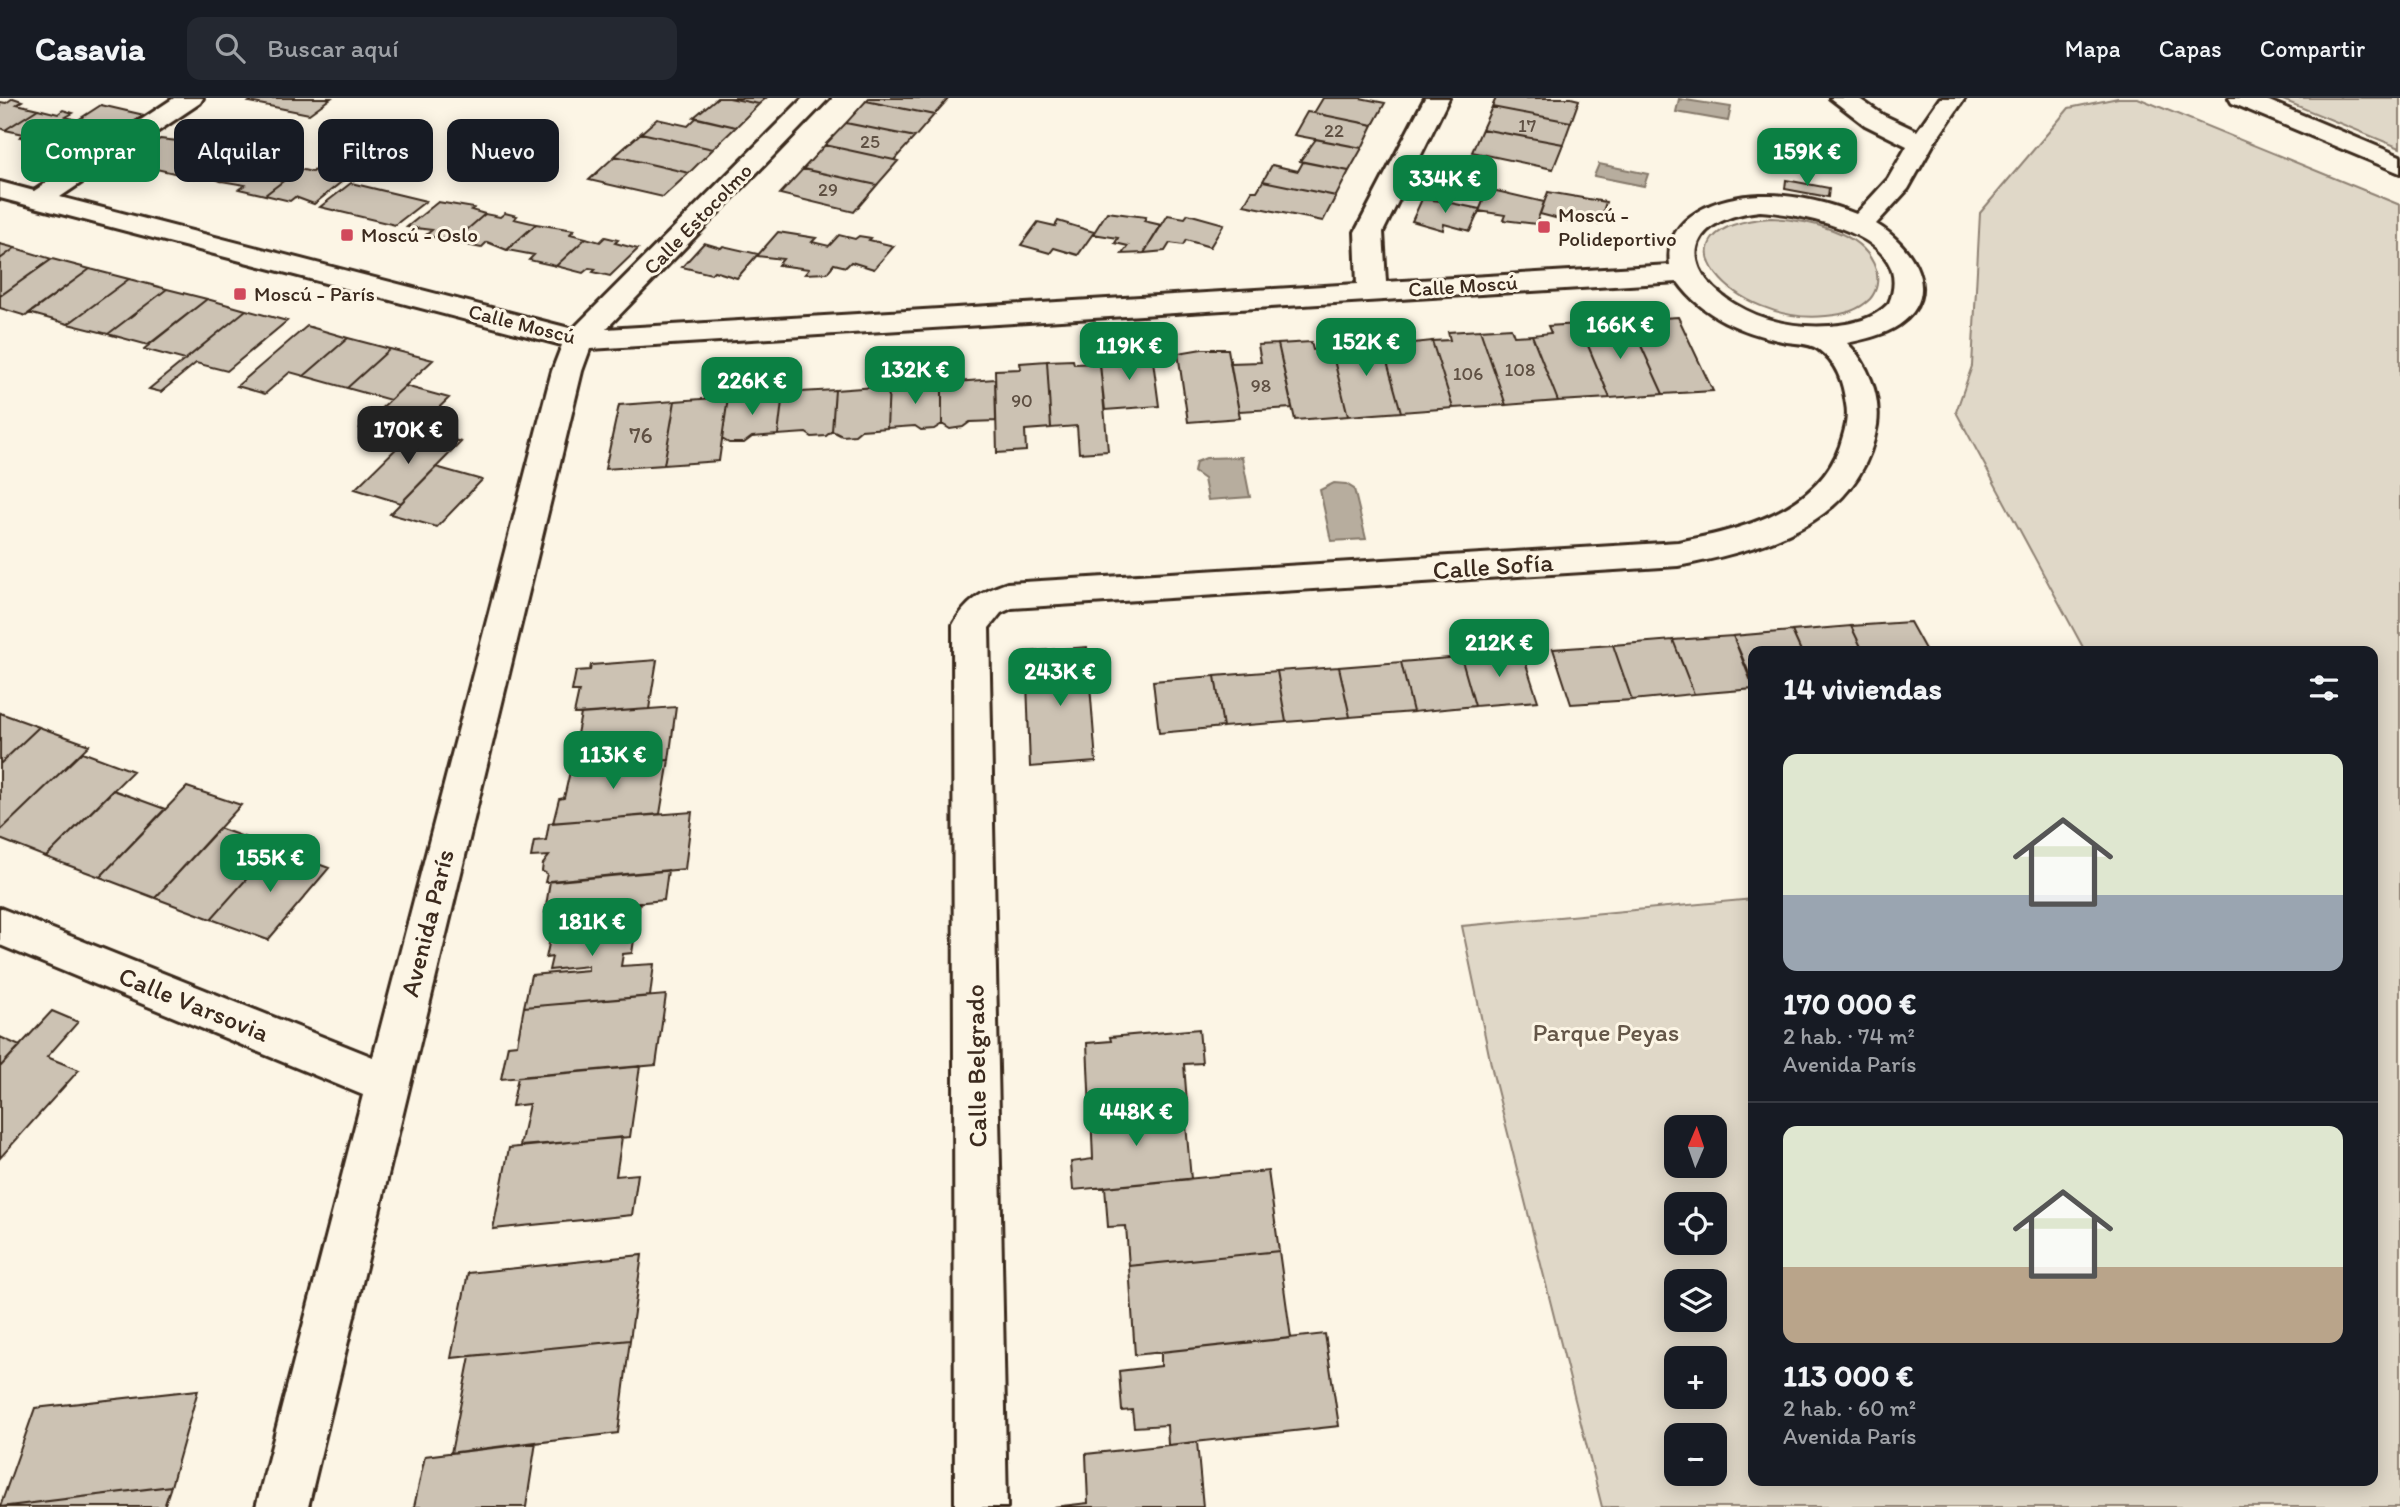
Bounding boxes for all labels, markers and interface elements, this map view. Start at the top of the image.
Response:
search box [187,17,677,80]
text: Casavia [35,29,145,68]
icon: search [211,29,249,67]
text: Buscar aquí [267,32,399,64]
text: Mapa [2065,34,2121,63]
text: Capas [2159,34,2222,63]
text: Compartir [2260,34,2365,63]
house number: 17 [1518,114,1536,137]
chip: Comprar [21,119,160,182]
chip: Alquilar [174,119,304,182]
chip: Filtros [318,119,433,182]
chip: Nuevo [447,119,559,182]
house number: 22 [1324,119,1344,142]
pin: 159K € [1750,129,1864,188]
house number: 25 [860,130,880,153]
text: 159K € [1773,137,1841,165]
pin: 334K € [1388,156,1502,215]
street label: Calle Estocolmo [638,158,757,280]
text: 334K € [1409,164,1481,192]
house number: 29 [818,178,838,201]
place label: Moscú - Polideportivo [1558,202,1677,251]
marker: Moscú - Polideportivo [1536,219,1552,235]
place label: Moscú - Oslo [361,222,478,247]
marker: Moscú - Oslo [339,227,355,243]
street label: Calle Moscú [1407,269,1519,302]
place label: Moscú - París [254,281,375,306]
marker: Moscú - París [232,286,248,302]
street label: Calle Moscú [466,298,579,349]
pin: 166K € [1563,302,1677,361]
text: 166K € [1586,310,1654,338]
pin: 152K € [1309,318,1423,378]
pin: 119K € [1072,322,1186,382]
text: 152K € [1332,327,1400,355]
text: 119K € [1096,331,1162,359]
pin: 132K € [858,346,972,406]
text: 132K € [881,355,949,383]
pin: 226K € [695,358,809,417]
house number: 108 [1505,358,1535,381]
house number: 106 [1453,362,1483,385]
text: 226K € [717,366,787,394]
house number: 98 [1251,374,1271,397]
house number: 90 [1011,389,1033,412]
pin: 170K € [351,406,465,466]
text: 170K € [373,415,443,443]
house number: 76 [629,421,653,449]
street label: Calle Sofía [1432,546,1555,586]
pin: 212K € [1442,620,1556,679]
text: 212K € [1465,628,1533,656]
pin: 243K € [1003,648,1117,708]
text: 243K € [1024,657,1096,685]
icon: filters [2305,669,2343,707]
text: 14 viviendas [1783,670,1942,707]
pin: 113K € [556,732,670,791]
text: 113K € [580,740,646,768]
icon: home [2000,799,2126,925]
pin: 155K € [213,834,327,894]
text: 155K € [236,843,304,871]
street label: Avenida París [393,846,461,1000]
pin: 181K € [535,898,649,958]
text: 181K € [559,907,625,935]
street label: Calle Varsovia [114,959,274,1049]
street label: Calle Belgrado [959,984,993,1148]
text: 170 000 € [1783,985,1916,1022]
park label: Parque Peyas [1533,1016,1679,1048]
text: 2 hab. · 74 m² [1783,1022,1915,1050]
text: Avenida París [1783,1050,1916,1078]
pin: 448K € [1079,1088,1193,1148]
text: 448K € [1099,1097,1173,1125]
north arrow [1664,1115,1727,1178]
map controls [1664,1115,1727,1486]
icon: home [2000,1171,2126,1297]
button: locate [1664,1192,1727,1255]
button: layers [1664,1269,1727,1332]
button: + [1664,1346,1727,1409]
text: 113 000 € [1783,1357,1913,1394]
text: 2 hab. · 60 m² [1783,1394,1916,1422]
text: Avenida París [1783,1422,1916,1450]
button: − [1664,1423,1727,1486]

